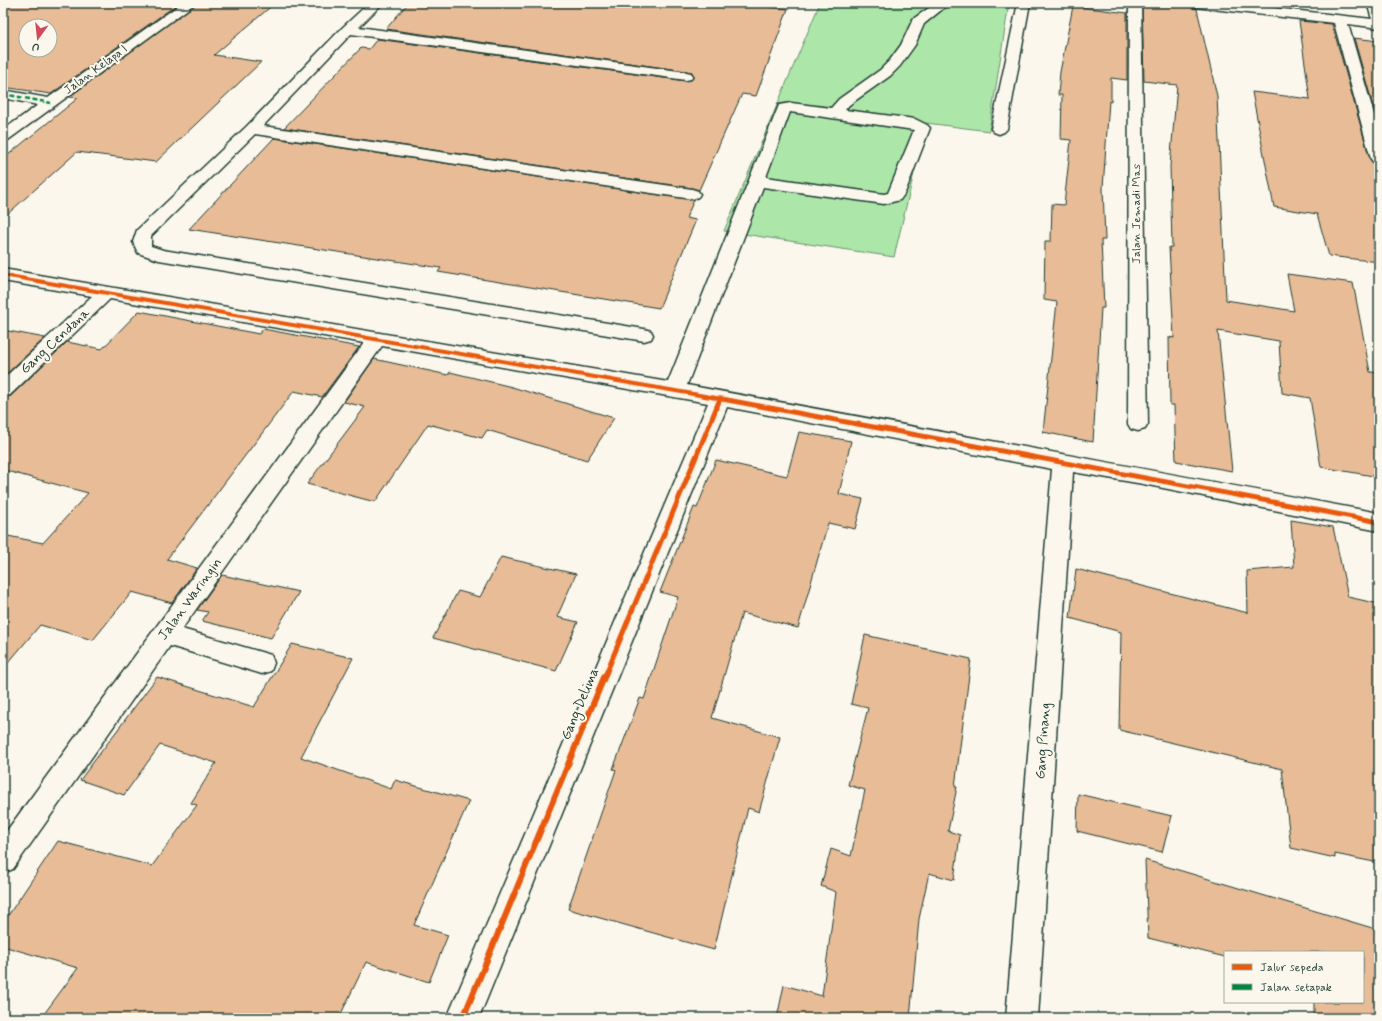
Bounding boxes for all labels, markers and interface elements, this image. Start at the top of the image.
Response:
north arrow [18,18,58,58]
text: U [30,39,41,54]
street label: Jalan Kelapa I [61,42,131,98]
street label: Jalan Jemadi Mas [1129,164,1145,264]
street label: Gang Cendana [16,304,95,379]
street label: Jalan Waringin [154,554,226,644]
street label: Gang Delima [557,665,604,743]
street label: Gang Pinang [1031,702,1056,780]
legend [1224,951,1364,1003]
text: Jalur sepeda [1260,960,1324,976]
text: Jalan setapak [1260,980,1332,996]

